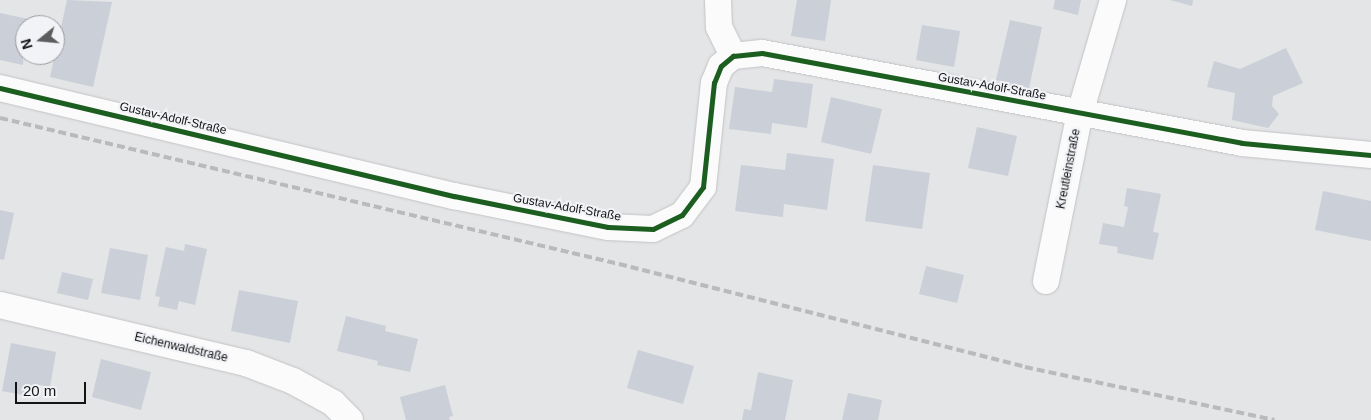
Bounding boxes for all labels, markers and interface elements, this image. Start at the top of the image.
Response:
north arrow [15,15,65,65]
text: N [17,37,36,51]
street label: Gustav-Adolf-Straße [937,70,1047,104]
street label: Gustav-Adolf-Straße [118,100,228,138]
street label: Kreutleinstraße [1054,128,1084,210]
street label: Gustav-Adolf-Straße [512,191,622,225]
street label: Eichenwaldstraße [133,330,229,366]
scale bar [18,372,89,404]
text: 20 m [23,382,56,399]

